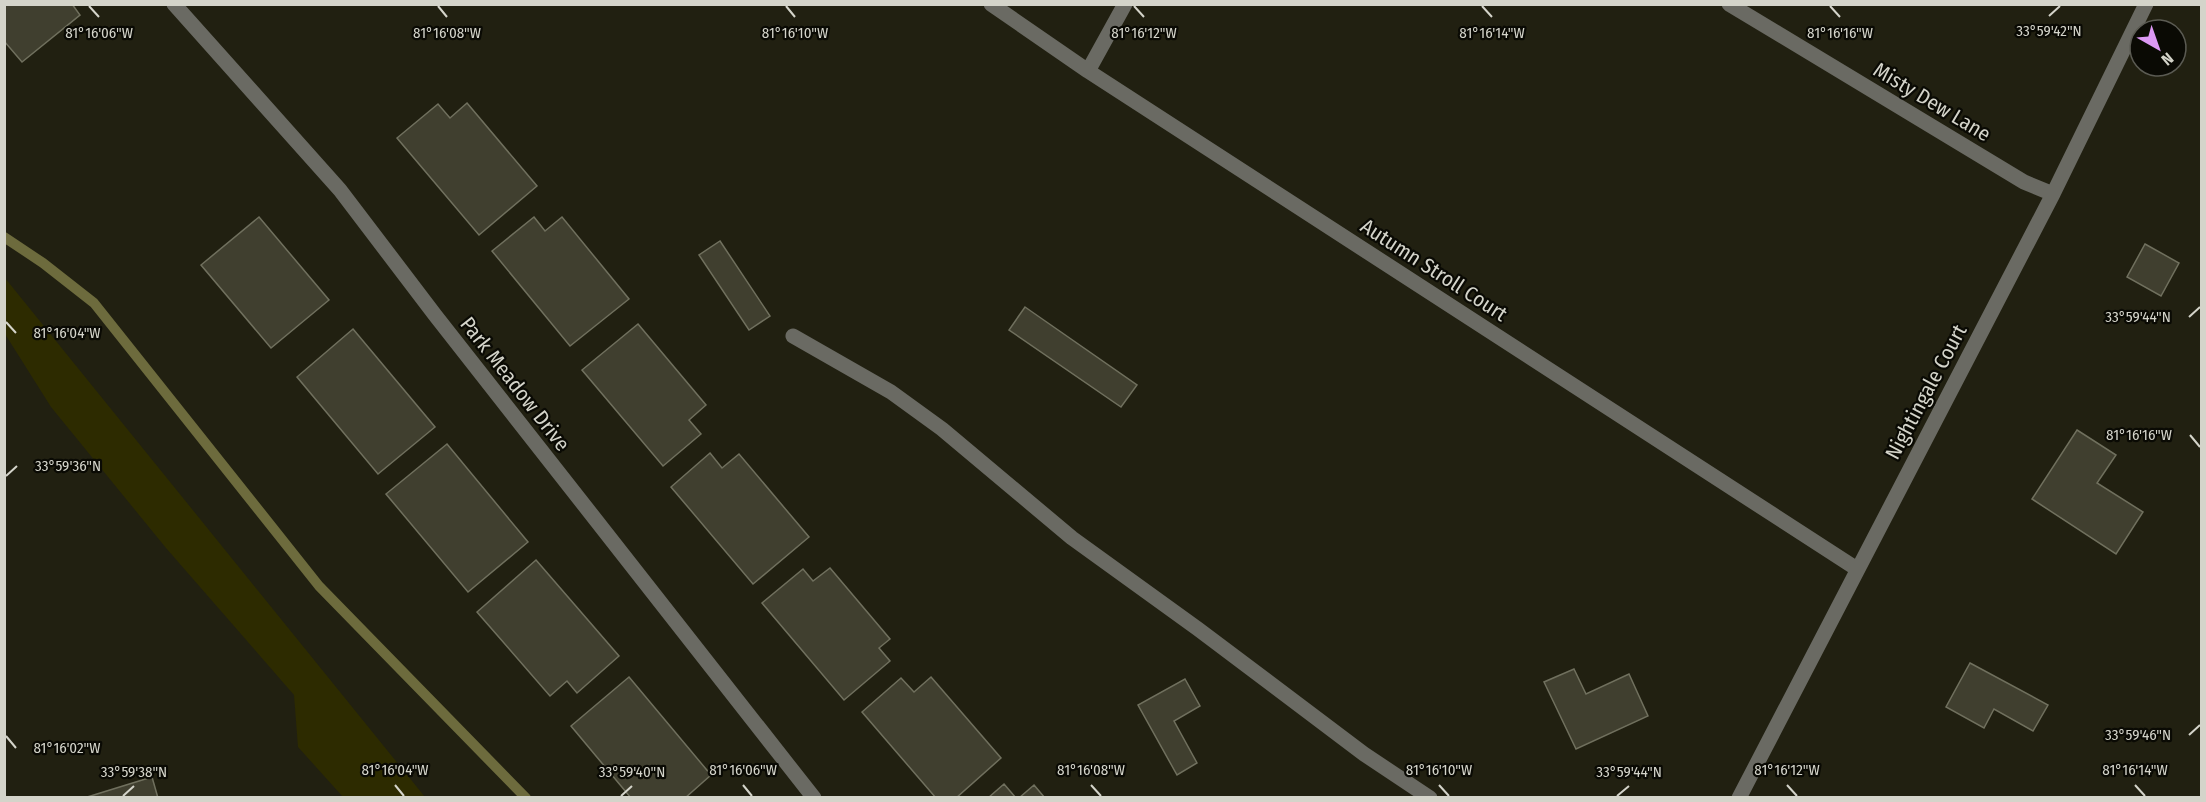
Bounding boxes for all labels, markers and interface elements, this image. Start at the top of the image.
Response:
north arrow [2128,18,2188,78]
text: 33°59'42"N [2016,22,2082,40]
text: 81°16'06"W [65,24,133,42]
text: 81°16'08"W [413,24,481,42]
text: 81°16'10"W [762,24,828,42]
text: 81°16'12"W [1111,24,1177,42]
text: 81°16'14"W [1459,24,1525,42]
text: 81°16'16"W [1807,24,1873,42]
text: N [2158,49,2177,69]
street label: Misty Dew Lane [1869,57,1995,147]
street label: Autumn Stroll Court [1356,213,1512,327]
text: 33°59'44"N [2105,308,2171,326]
street label: Park Meadow Drive [455,312,575,456]
street label: Nightingale Court [1880,320,1973,464]
text: 81°16'04"W [33,324,101,342]
text: 81°16'16"W [2106,426,2172,444]
text: 33°59'36"N [35,457,101,475]
text: 33°59'46"N [2105,726,2171,744]
text: 81°16'02"W [33,739,101,757]
text: 81°16'04"W [361,761,429,779]
text: 81°16'06"W [709,761,777,779]
text: 81°16'08"W [1057,761,1125,779]
text: 81°16'10"W [1406,761,1472,779]
text: 81°16'12"W [1754,761,1820,779]
text: 81°16'14"W [2102,761,2168,779]
text: 33°59'38"N [101,763,167,781]
text: 33°59'40"N [599,763,665,781]
text: 33°59'44"N [1596,763,1662,781]

